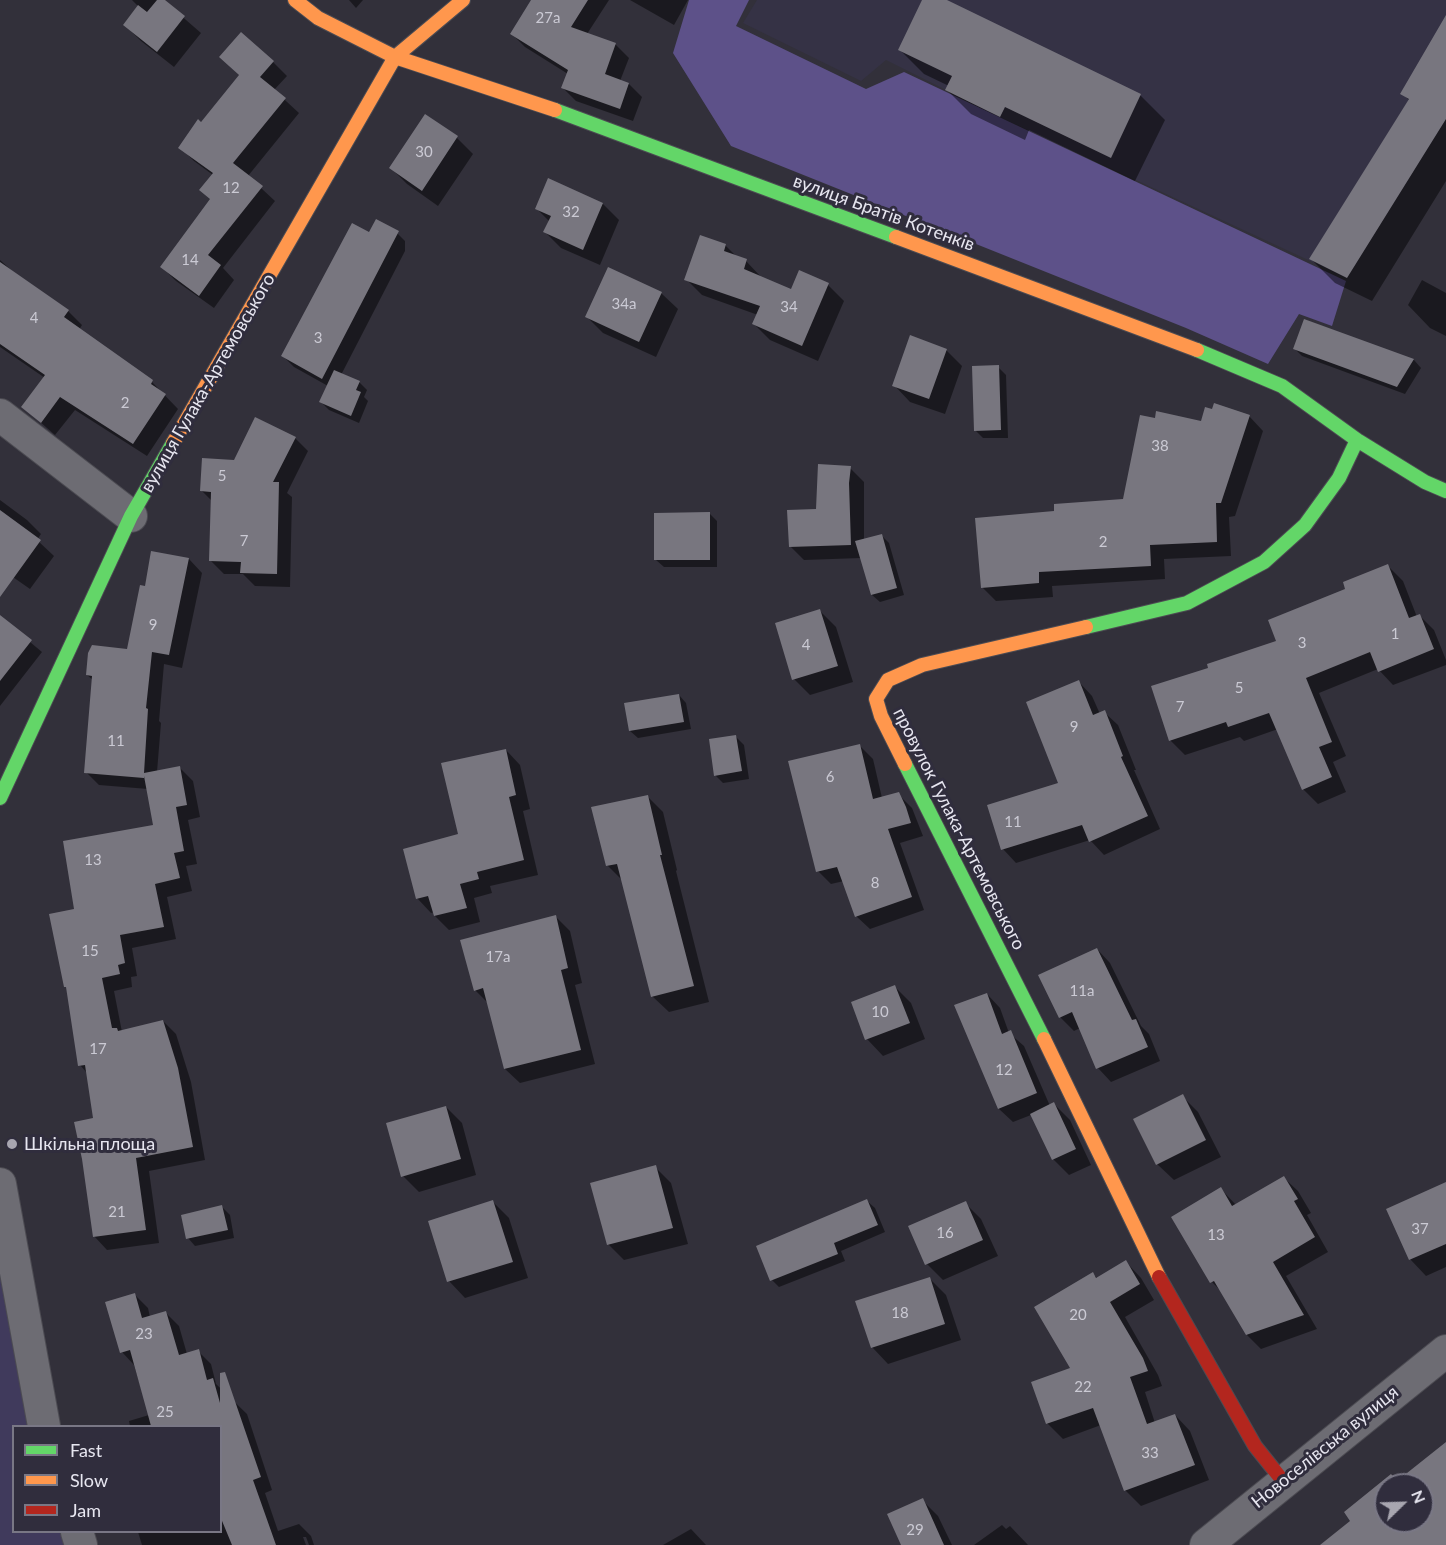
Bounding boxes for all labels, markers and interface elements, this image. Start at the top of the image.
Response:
house number: 27а [536,9,560,27]
house number: 30 [415,143,433,161]
street label: вулиця Братів Котенків [790,170,978,256]
house number: 12 [222,179,240,197]
house number: 32 [562,203,580,221]
house number: 14 [181,251,199,269]
street label: вулиця Гулака-Артемовського [136,270,280,496]
house number: 34а [612,295,636,313]
house number: 34 [780,298,798,316]
house number: 4 [30,309,38,327]
house number: 3 [314,329,322,347]
house number: 2 [121,394,129,412]
house number: 38 [1151,437,1169,455]
house number: 5 [218,467,226,485]
house number: 7 [240,532,248,550]
house number: 2 [1099,533,1107,551]
house number: 9 [149,616,157,634]
house number: 1 [1391,625,1399,643]
house number: 3 [1298,634,1306,652]
house number: 4 [802,636,810,654]
house number: 5 [1235,679,1243,697]
house number: 7 [1176,698,1184,716]
street label: провулок Гулака-Артемовського [888,704,1030,954]
house number: 9 [1070,718,1078,736]
house number: 11 [107,732,125,750]
house number: 6 [826,768,834,786]
house number: 11 [1004,813,1022,831]
house number: 13 [84,851,102,869]
house number: 8 [871,874,879,892]
house number: 15 [81,942,99,960]
house number: 17а [486,948,510,966]
house number: 11а [1070,982,1094,1000]
house number: 10 [871,1003,889,1021]
house number: 17 [89,1040,107,1058]
house number: 12 [995,1061,1013,1079]
place label: Шкільна площа [24,1133,155,1155]
marker: Шкільна площа [5,1137,19,1151]
house number: 21 [108,1203,126,1221]
house number: 37 [1411,1220,1429,1238]
house number: 16 [936,1224,954,1242]
house number: 13 [1207,1226,1225,1244]
house number: 18 [891,1304,909,1322]
house number: 20 [1069,1306,1087,1324]
house number: 23 [135,1325,153,1343]
house number: 22 [1074,1378,1092,1396]
street label: Новоселівська вулиця [1247,1381,1403,1513]
house number: 25 [156,1403,174,1421]
legend [12,1425,222,1533]
text: Fast [70,1439,102,1461]
house number: 33 [1141,1444,1159,1462]
text: Slow [70,1469,108,1491]
north arrow [1374,1473,1434,1533]
text: N [1408,1487,1430,1506]
text: Jam [70,1499,101,1521]
house number: 29 [906,1521,924,1539]

